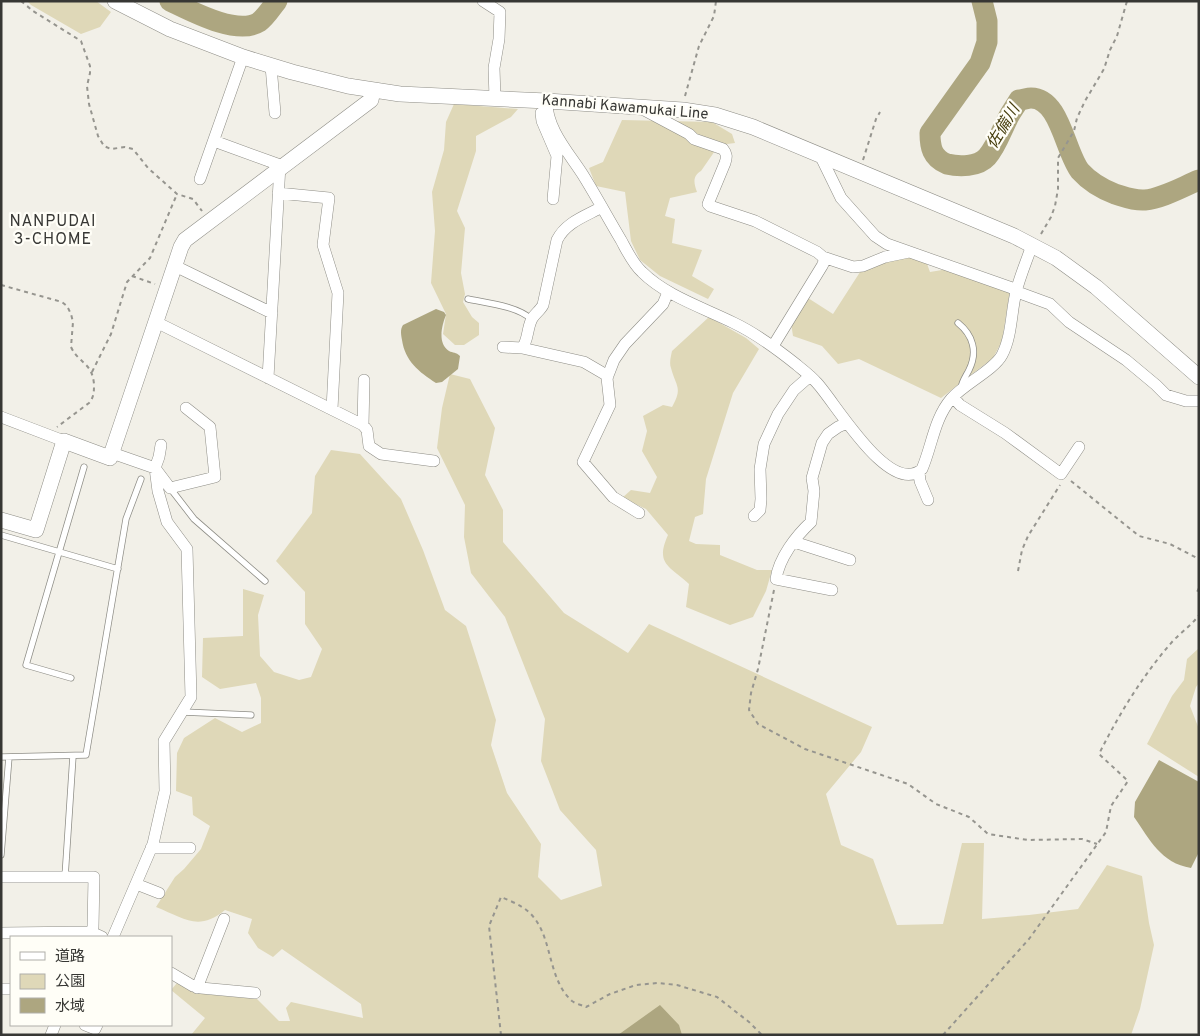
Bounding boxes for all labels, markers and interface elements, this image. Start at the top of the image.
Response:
street label: Kannabi Kawamukai Line [541,91,709,125]
water label: 佐備川 [983,100,1026,153]
district label: NANPUDAI 3-CHOME [9,212,97,250]
legend [10,936,172,1026]
text: 道路 [55,948,85,967]
text: 公園 [55,973,85,992]
text: 水域 [55,998,85,1017]

